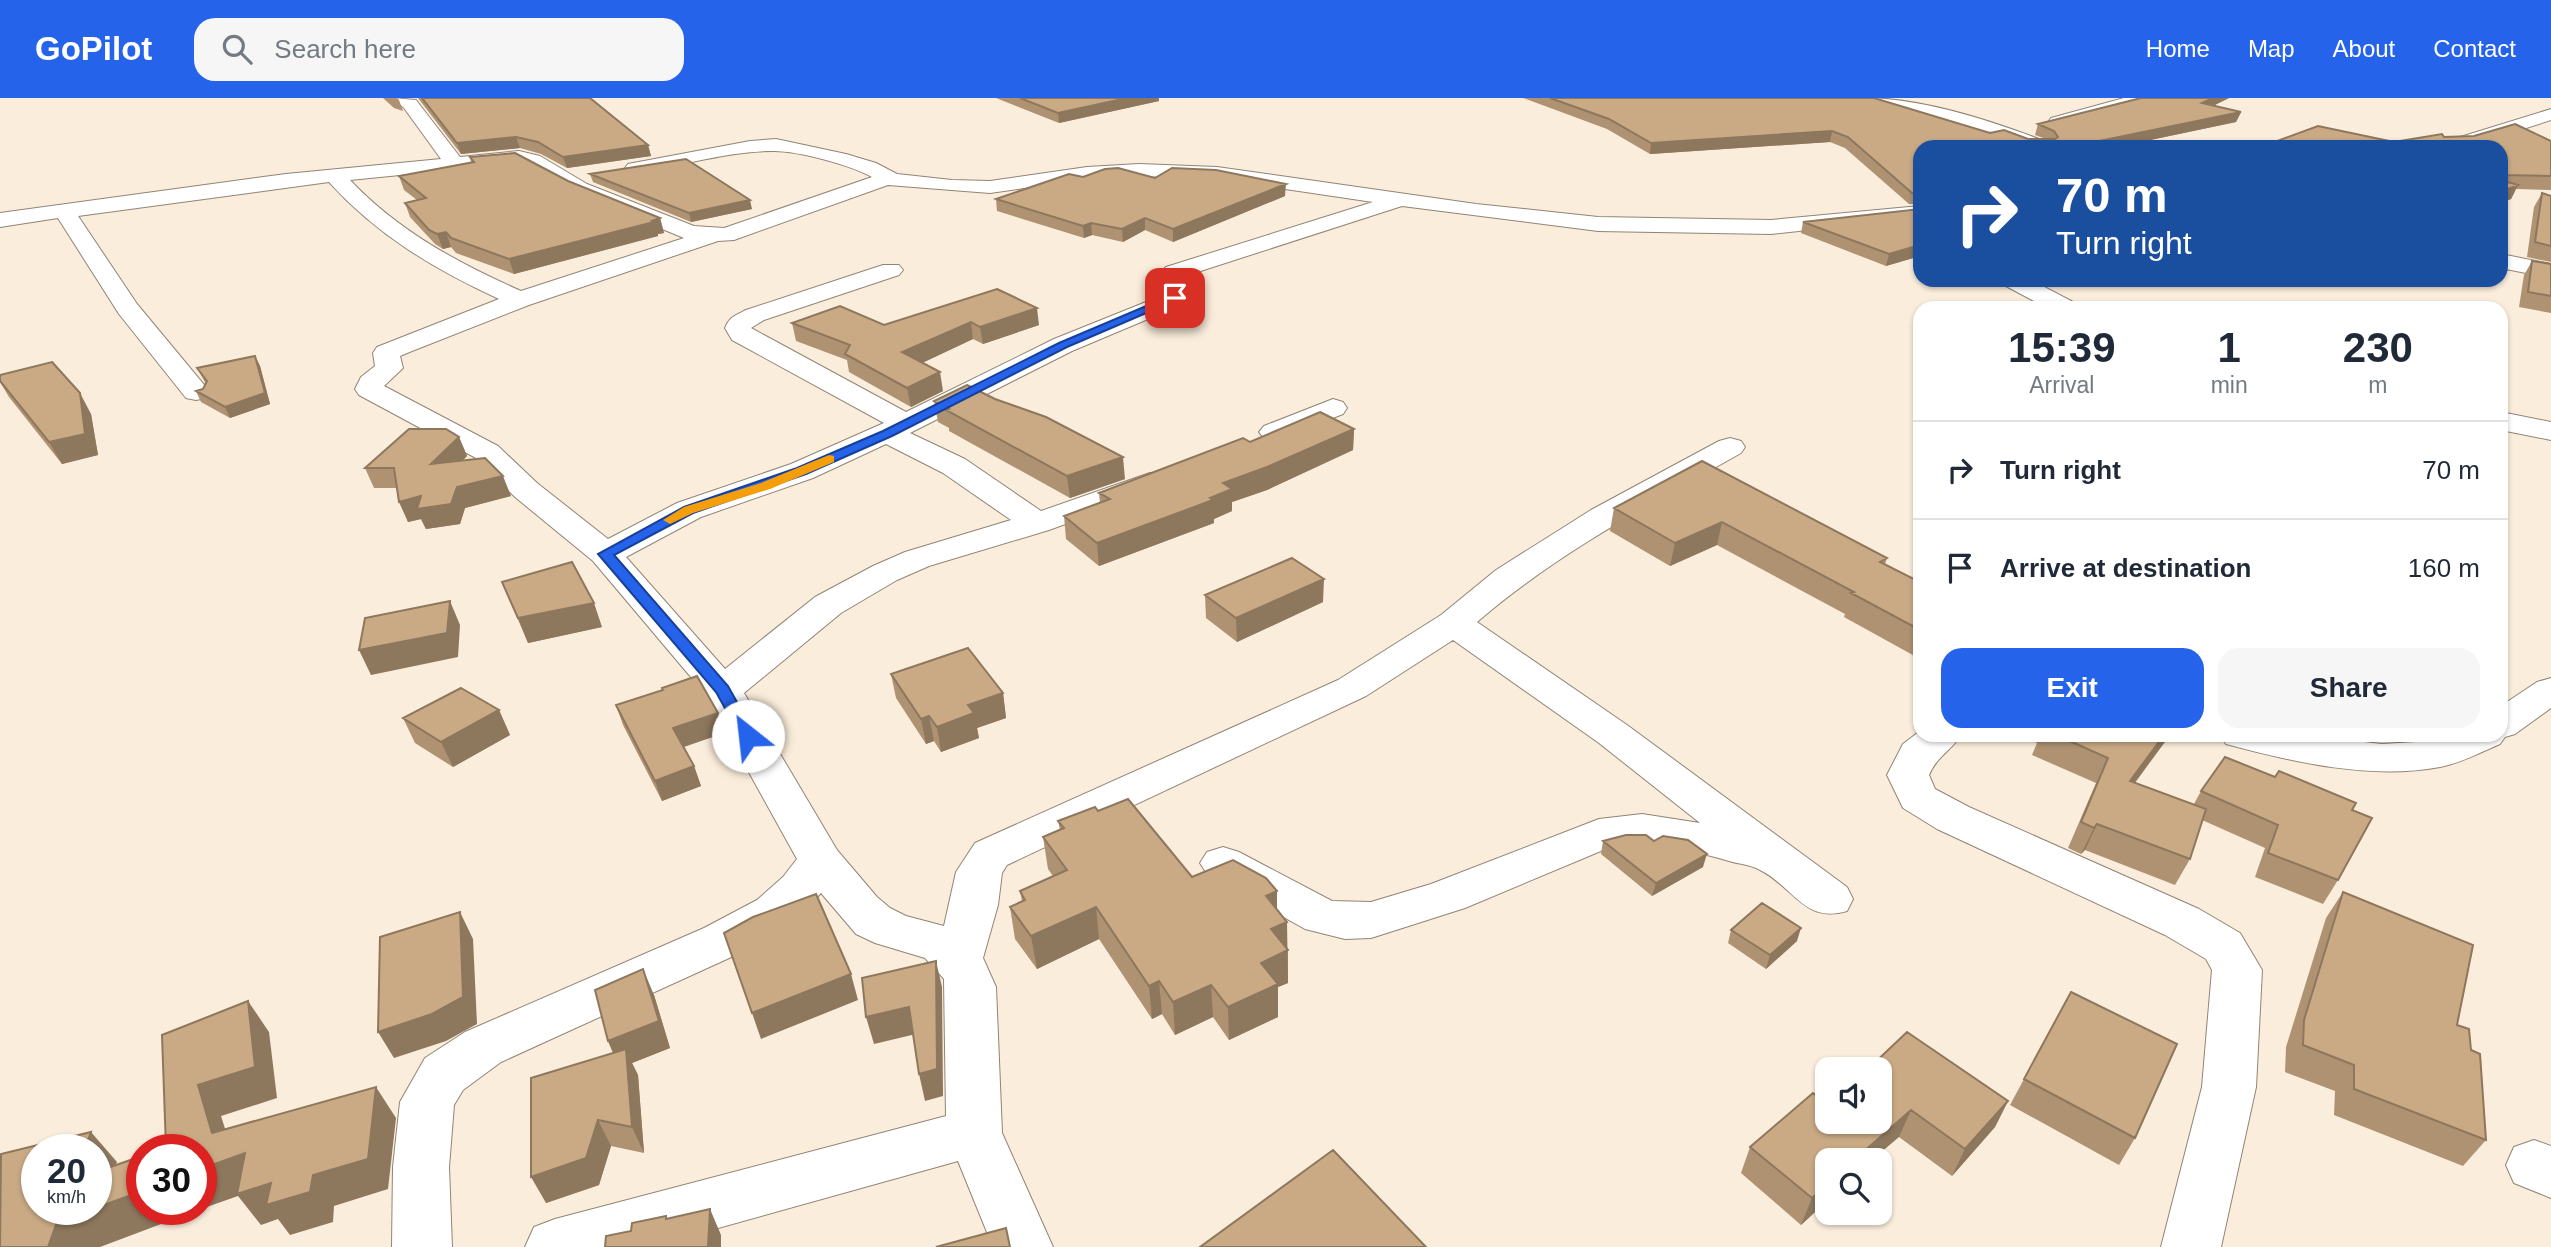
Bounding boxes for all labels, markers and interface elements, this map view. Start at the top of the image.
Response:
search box [194,18,684,81]
text: GoPilot [35,30,152,67]
icon: search [218,30,256,68]
text: Search here [274,34,416,64]
text: Home [2146,35,2210,62]
text: Map [2248,35,2295,62]
text: About [2333,35,2395,62]
text: Contact [2433,35,2516,62]
icon: right [1941,168,2032,259]
text: 70 m [2056,168,2168,222]
text: Turn right [2056,225,2192,261]
pin [1145,268,1205,328]
icon: arrive [1156,279,1194,317]
text: 15:39 [2008,324,2116,371]
text: 1 [2217,324,2241,371]
text: 230 [2343,324,2413,371]
text: Arrival [2029,372,2094,398]
text: min [2211,372,2248,398]
text: m [2368,372,2387,398]
icon: right [1941,451,1979,489]
text: Turn right [2000,455,2121,485]
text: 70 m [2422,455,2480,485]
icon: arrive [1941,549,1979,587]
text: Arrive at destination [2000,553,2251,583]
text: 160 m [2408,553,2480,583]
button: Exit [1941,648,2204,728]
button: Share [2218,648,2480,728]
position arrow [711,699,785,773]
map controls [1815,1057,1892,1225]
button: sound [1815,1057,1892,1134]
speed limit sign: 30 [126,1134,217,1225]
button: search [1815,1148,1892,1225]
text: 20 [47,1151,86,1190]
text: km/h [47,1187,86,1207]

